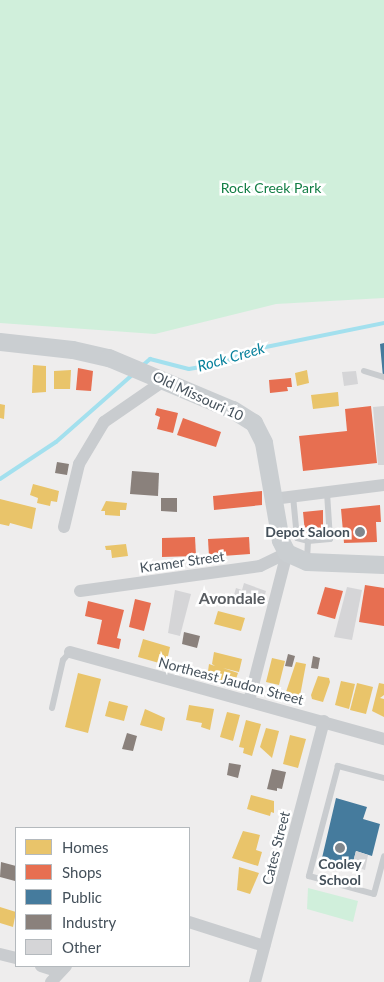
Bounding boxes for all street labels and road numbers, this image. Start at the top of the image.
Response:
street label: Old Missouri 10 [150,368,246,424]
street label: Kramer Street [138,548,226,576]
street label: Northeast Jaudon Street [156,654,306,708]
street label: Cates Street [259,810,293,886]

